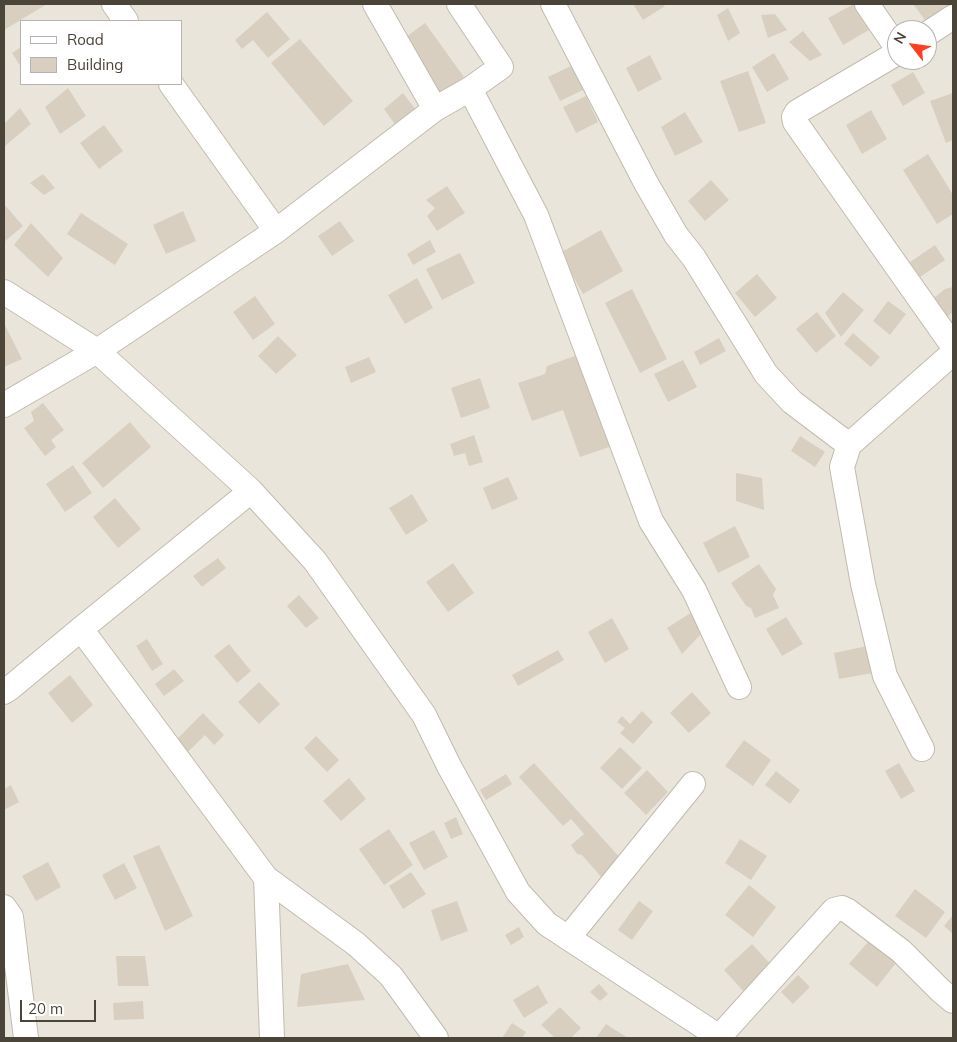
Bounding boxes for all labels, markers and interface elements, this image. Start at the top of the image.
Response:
legend [20,20,182,85]
north arrow [887,20,937,70]
text: N [889,29,910,47]
text: Road [67,30,104,49]
text: Building [67,55,123,74]
scale bar [22,990,99,1022]
text: 20 m [28,999,63,1018]

